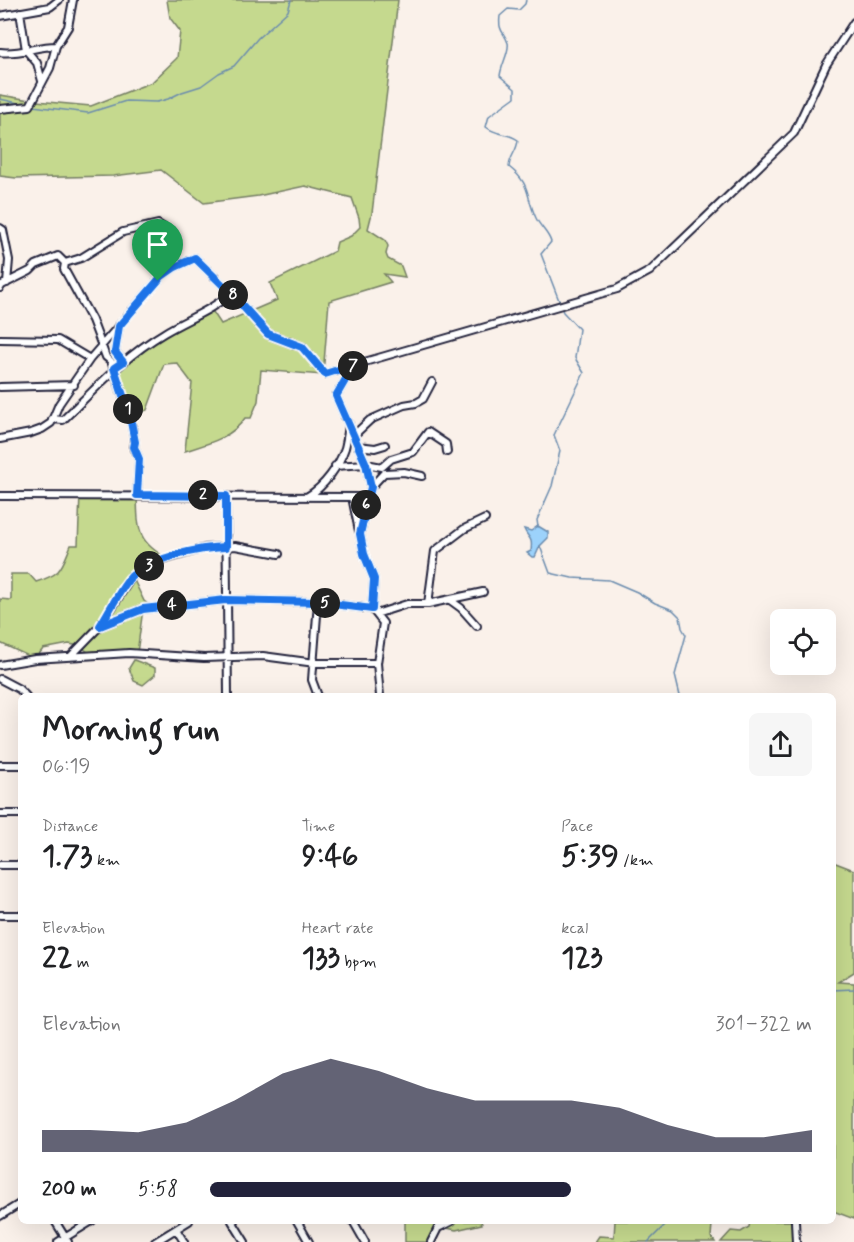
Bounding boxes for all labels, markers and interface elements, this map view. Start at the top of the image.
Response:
pin [132,219,183,281]
icon: arrive [141,228,174,261]
pin: 8 [218,280,248,310]
text: 8 [228,284,238,305]
pin: 7 [338,351,368,381]
text: 7 [348,355,358,376]
pin: 1 [113,394,143,424]
text: 1 [124,398,132,419]
pin: 2 [188,480,218,510]
text: 2 [199,484,207,505]
pin: 6 [351,490,381,520]
text: 6 [362,494,370,515]
pin: 3 [134,551,164,581]
text: 3 [145,555,153,576]
pin: 5 [310,588,340,618]
pin: 4 [157,590,187,620]
text: 5 [320,592,330,613]
text: 4 [167,594,177,615]
map controls [770,609,836,675]
button: locate [770,609,836,675]
text: Morning run [42,708,220,752]
button: share [749,713,812,776]
text: 06:19 [42,753,90,780]
text: Distance [42,816,98,837]
text: Time [302,816,335,837]
text: Pace [561,816,593,837]
text: 1.73 [42,837,93,876]
text: 9:46 [302,837,358,876]
text: 5:39 [561,837,619,876]
text: km [93,850,120,871]
text: /km [619,850,653,871]
text: Elevation [42,918,105,939]
text: Heart rate [302,918,374,939]
text: kcal [561,918,588,939]
text: 22 [42,939,73,978]
text: 133 [302,939,340,978]
text: 123 [561,939,603,978]
text: m [73,952,90,973]
text: bpm [340,952,377,973]
text: Elevation [42,1011,121,1038]
text: 301–322 m [716,1011,812,1038]
text: 200 m [42,1176,97,1203]
text: 5:58 [138,1176,178,1203]

